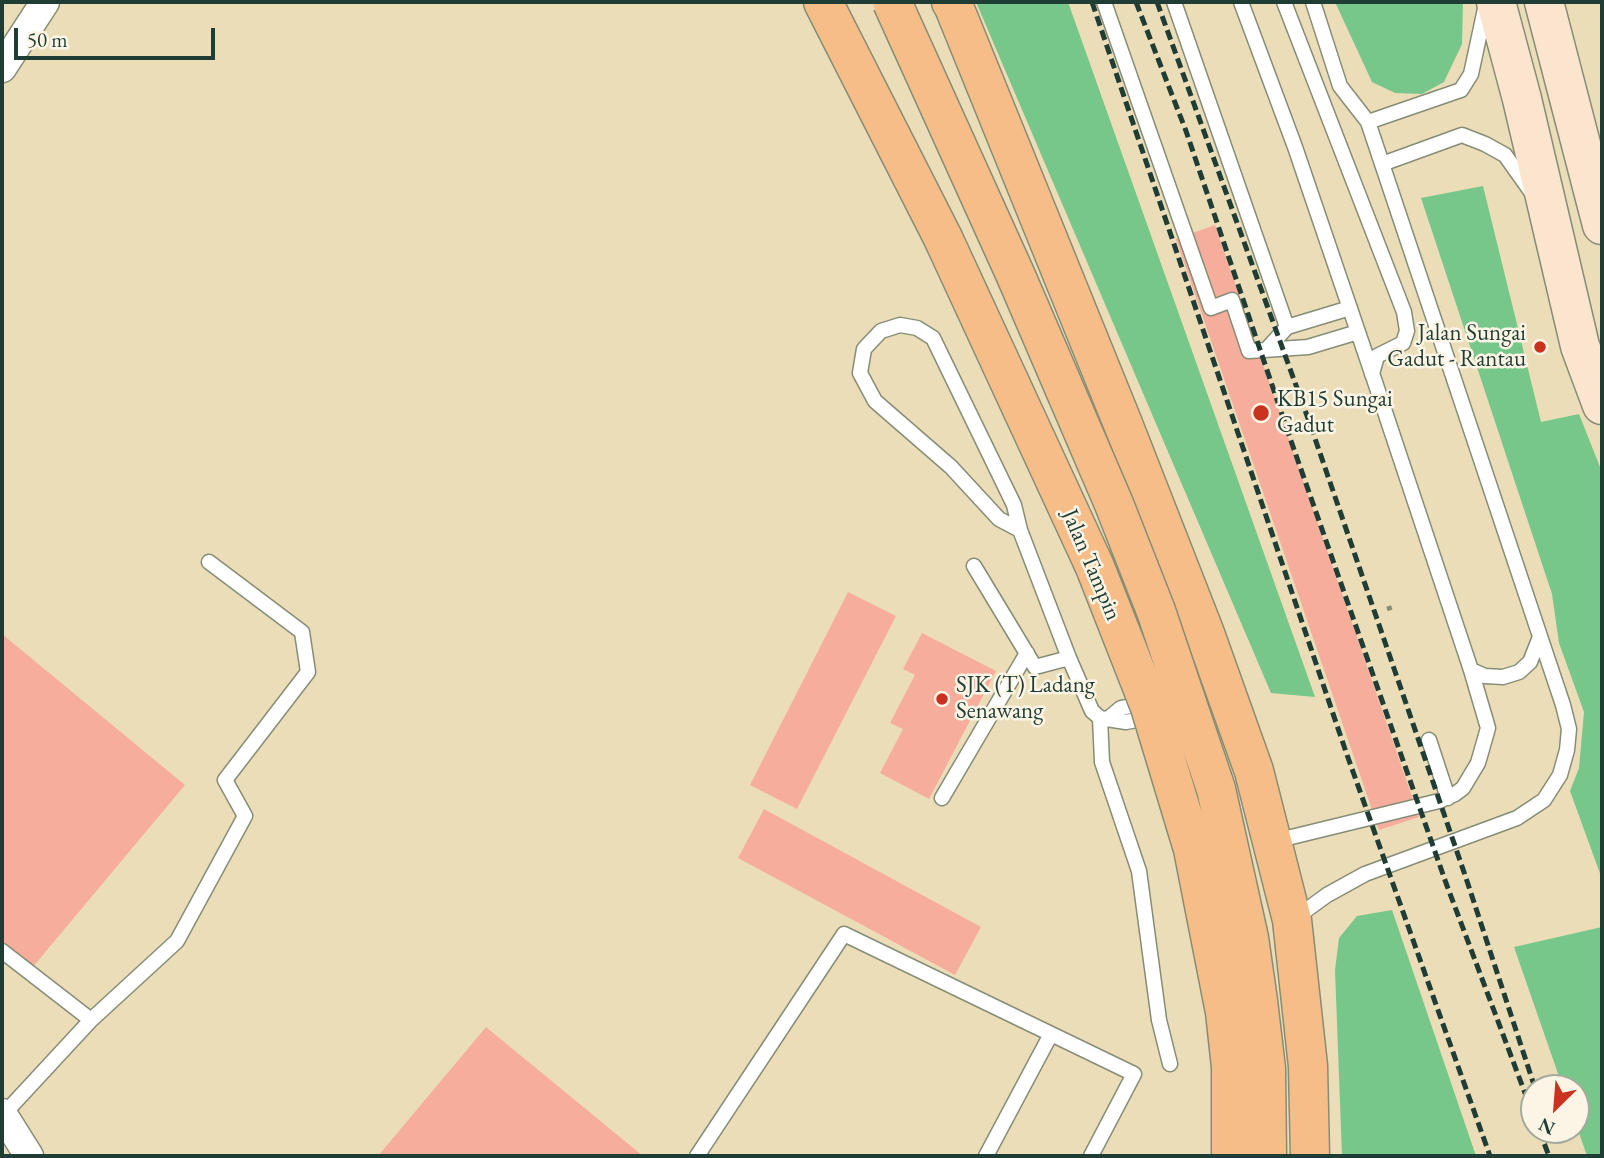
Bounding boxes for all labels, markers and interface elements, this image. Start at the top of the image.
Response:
scale bar [18,14,219,58]
text: 50 m [27,26,68,53]
place label: Jalan Sungai Gadut - Rantau [1387,320,1526,374]
marker: Jalan Sungai Gadut - Rantau [1532,339,1548,355]
place label: KB15 Sungai Gadut [1277,386,1393,440]
marker: KB15 Sungai Gadut [1251,403,1271,423]
street label: Jalan Tampin [1055,505,1127,625]
place label: SJK (T) Ladang Senawang [956,672,1095,726]
marker: SJK (T) Ladang Senawang [934,691,950,707]
north arrow [1520,1074,1590,1144]
text: N [1535,1112,1559,1141]

